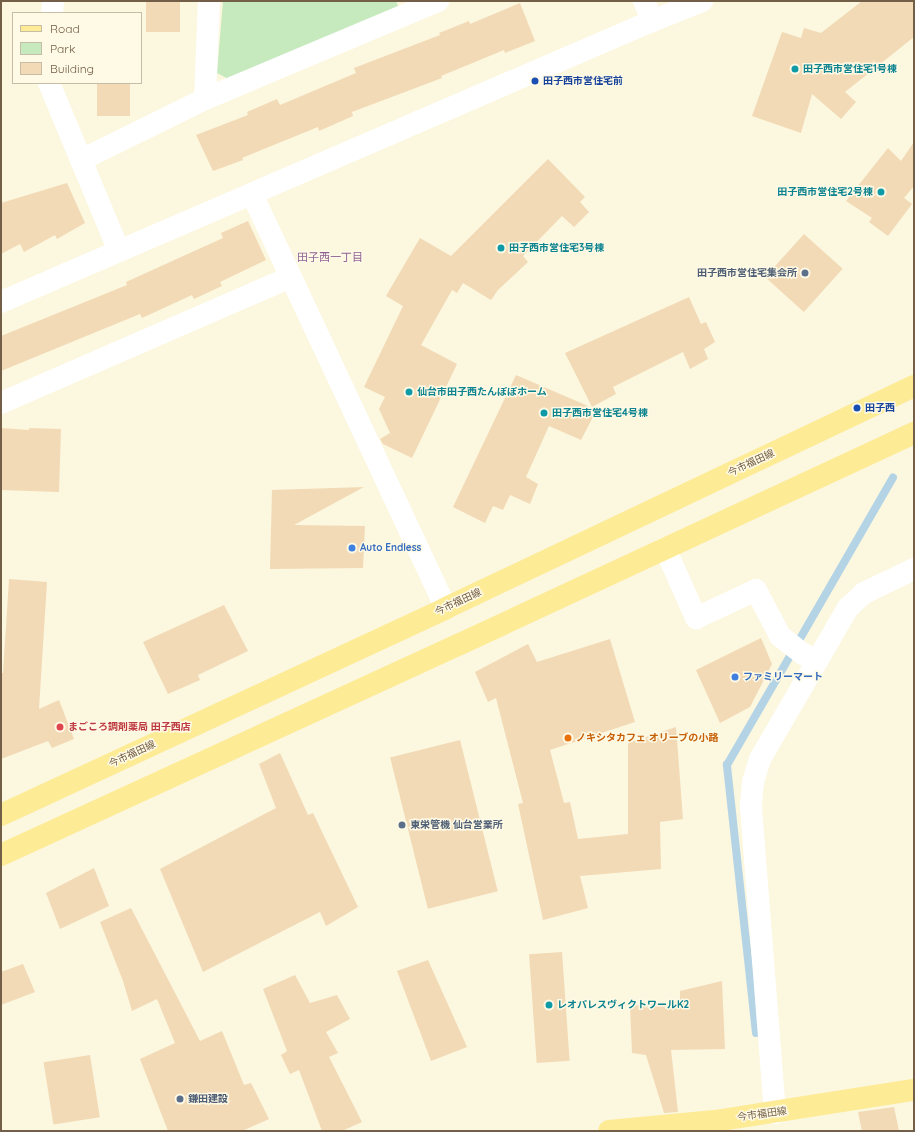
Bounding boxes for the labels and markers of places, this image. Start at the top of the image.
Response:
place label: 田子西市営住宅1号棟 [803,63,897,75]
marker: 田子西市営住宅1号棟 [790,64,800,74]
place label: 田子西市営住宅前 [543,75,623,87]
marker: 田子西市営住宅前 [530,76,540,86]
place label: 田子西市営住宅2号棟 [777,186,873,198]
marker: 田子西市営住宅2号棟 [876,187,886,197]
place label: 田子西市営住宅3号棟 [509,242,604,254]
marker: 田子西市営住宅3号棟 [496,243,506,253]
place label: 田子西市営住宅集会所 [697,267,797,279]
marker: 田子西市営住宅集会所 [800,268,810,278]
place label: 仙台市田子西たんぽぽホーム [417,386,547,398]
marker: 仙台市田子西たんぽぽホーム [404,387,414,397]
place label: 田子西 [865,402,895,414]
marker: 田子西 [852,403,862,413]
place label: 田子西市営住宅4号棟 [552,407,648,419]
marker: 田子西市営住宅4号棟 [539,408,549,418]
place label: Auto Endless [360,542,421,554]
marker: Auto Endless [347,543,357,553]
place label: ファミリーマート [743,671,823,683]
marker: ファミリーマート [730,672,740,682]
place label: まごころ調剤薬局 田子西店 [68,721,191,733]
marker: まごころ調剤薬局 田子西店 [55,722,65,732]
place label: ノキシタカフェ オリーブの小路 [576,732,719,744]
marker: ノキシタカフェ オリーブの小路 [563,733,573,743]
place label: 東栄管機 仙台営業所 [410,819,503,831]
marker: 東栄管機 仙台営業所 [397,820,407,830]
place label: レオパレスヴィクトワールK2 [557,999,689,1011]
marker: レオパレスヴィクトワールK2 [544,1000,554,1010]
place label: 鎌田建設 [188,1093,228,1105]
marker: 鎌田建設 [175,1094,185,1104]

